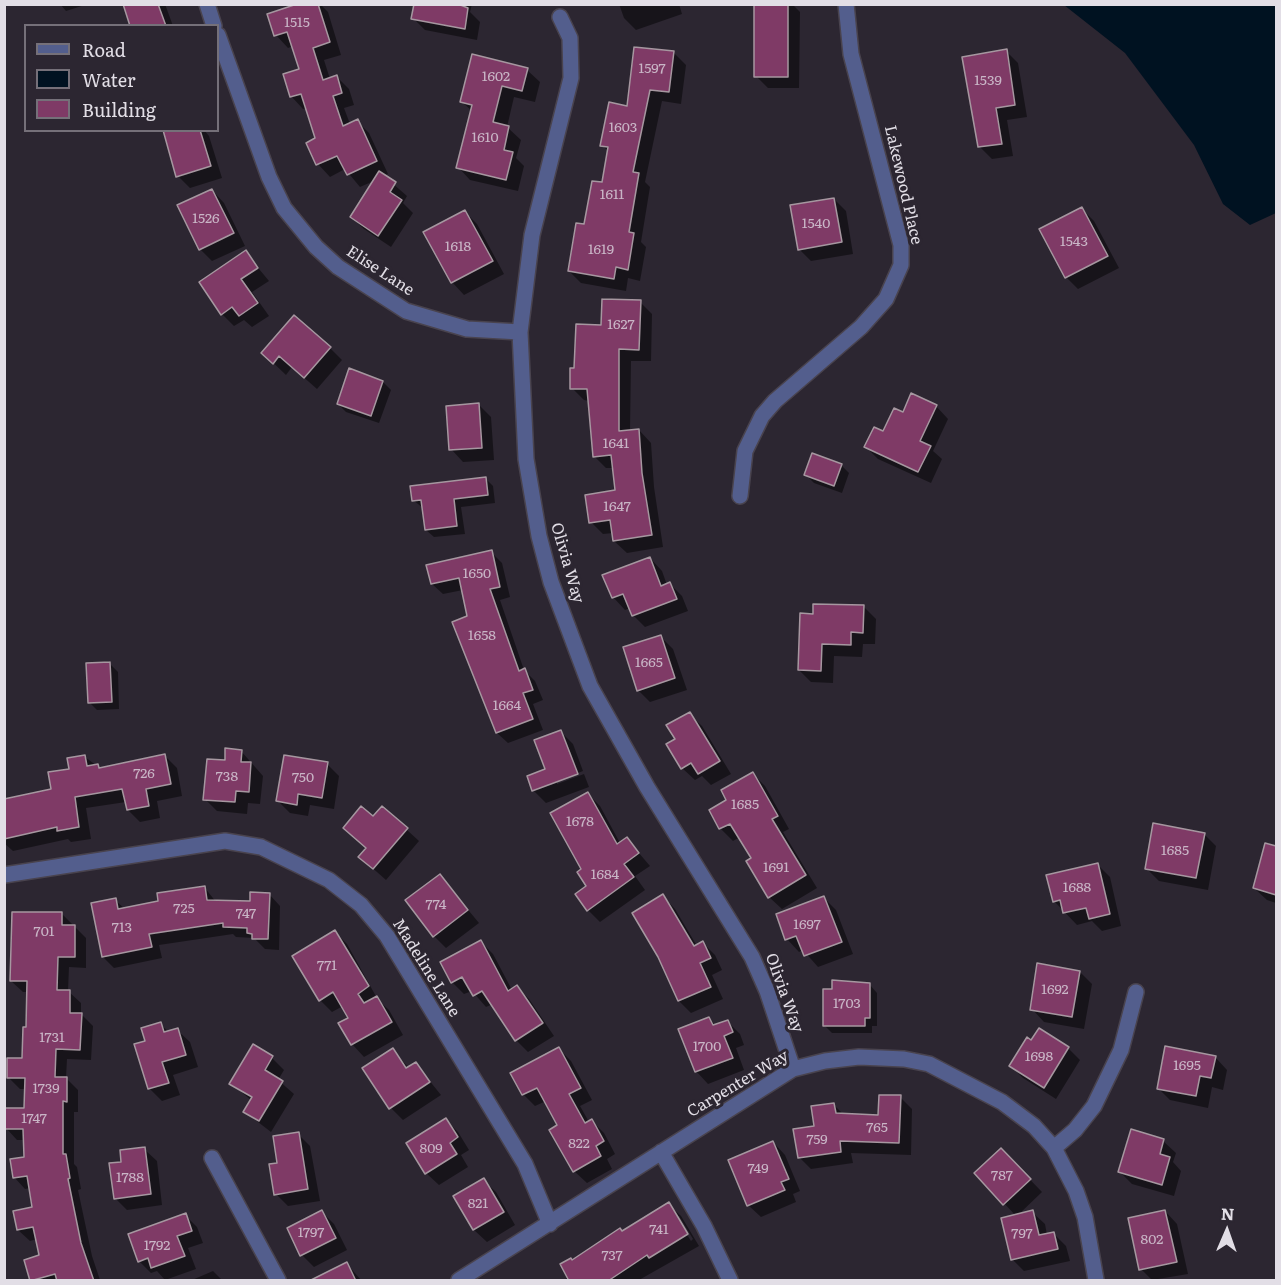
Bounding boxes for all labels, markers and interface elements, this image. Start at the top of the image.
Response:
house number: 1515 [284,15,310,31]
legend [24,24,219,132]
text: Road [82,36,126,63]
house number: 1597 [638,61,666,77]
text: Water [82,66,135,93]
house number: 1602 [482,69,510,85]
house number: 1539 [974,73,1002,89]
text: Building [82,96,156,123]
house number: 1603 [609,120,637,136]
street label: Lakewood Place [880,124,926,246]
house number: 1610 [471,130,499,146]
house number: 1611 [600,187,624,203]
house number: 1526 [192,211,220,227]
house number: 1540 [802,216,830,232]
house number: 1543 [1060,234,1088,250]
house number: 1618 [445,239,471,255]
street label: Elise Lane [342,242,418,300]
house number: 1619 [588,242,614,258]
house number: 1627 [607,317,635,333]
house number: 1641 [603,436,629,452]
house number: 1647 [603,499,631,515]
street label: Olivia Way [546,520,588,606]
house number: 1650 [463,566,491,582]
house number: 1658 [468,628,496,644]
house number: 1665 [635,655,663,671]
house number: 1664 [493,698,521,714]
house number: 726 [133,766,155,782]
house number: 738 [216,769,238,785]
house number: 750 [292,770,314,786]
house number: 1685 [731,797,759,813]
house number: 1678 [566,814,594,830]
house number: 1685 [1161,843,1189,859]
house number: 1691 [763,860,789,876]
house number: 1684 [591,867,619,883]
house number: 1688 [1063,880,1091,896]
house number: 774 [426,897,446,913]
house number: 725 [173,901,195,917]
house number: 747 [236,906,256,922]
street label: Madeline Lane [388,915,464,1021]
house number: 1697 [793,917,821,933]
house number: 713 [112,920,132,936]
house number: 701 [34,924,54,940]
street label: Olivia Way [761,951,807,1035]
house number: 771 [317,958,337,974]
house number: 1692 [1041,982,1069,998]
house number: 1703 [833,996,861,1012]
house number: 1731 [39,1030,65,1046]
house number: 1700 [693,1039,721,1055]
street label: Carpenter Way [684,1046,792,1122]
house number: 1698 [1025,1049,1053,1065]
house number: 1695 [1173,1058,1201,1074]
house number: 1739 [32,1081,60,1097]
house number: 1747 [21,1111,47,1127]
house number: 765 [866,1120,888,1136]
house number: 759 [806,1132,828,1148]
house number: 822 [568,1136,590,1152]
house number: 809 [419,1141,443,1157]
house number: 749 [747,1161,769,1177]
house number: 787 [991,1168,1013,1184]
house number: 1788 [116,1170,144,1186]
house number: 821 [468,1196,488,1212]
north arrow [1197,1201,1257,1261]
text: N [1220,1201,1235,1225]
house number: 741 [649,1222,669,1238]
house number: 1797 [298,1225,324,1241]
house number: 797 [1011,1226,1033,1242]
house number: 802 [1141,1232,1163,1248]
house number: 1792 [144,1238,170,1254]
house number: 737 [601,1248,623,1264]

